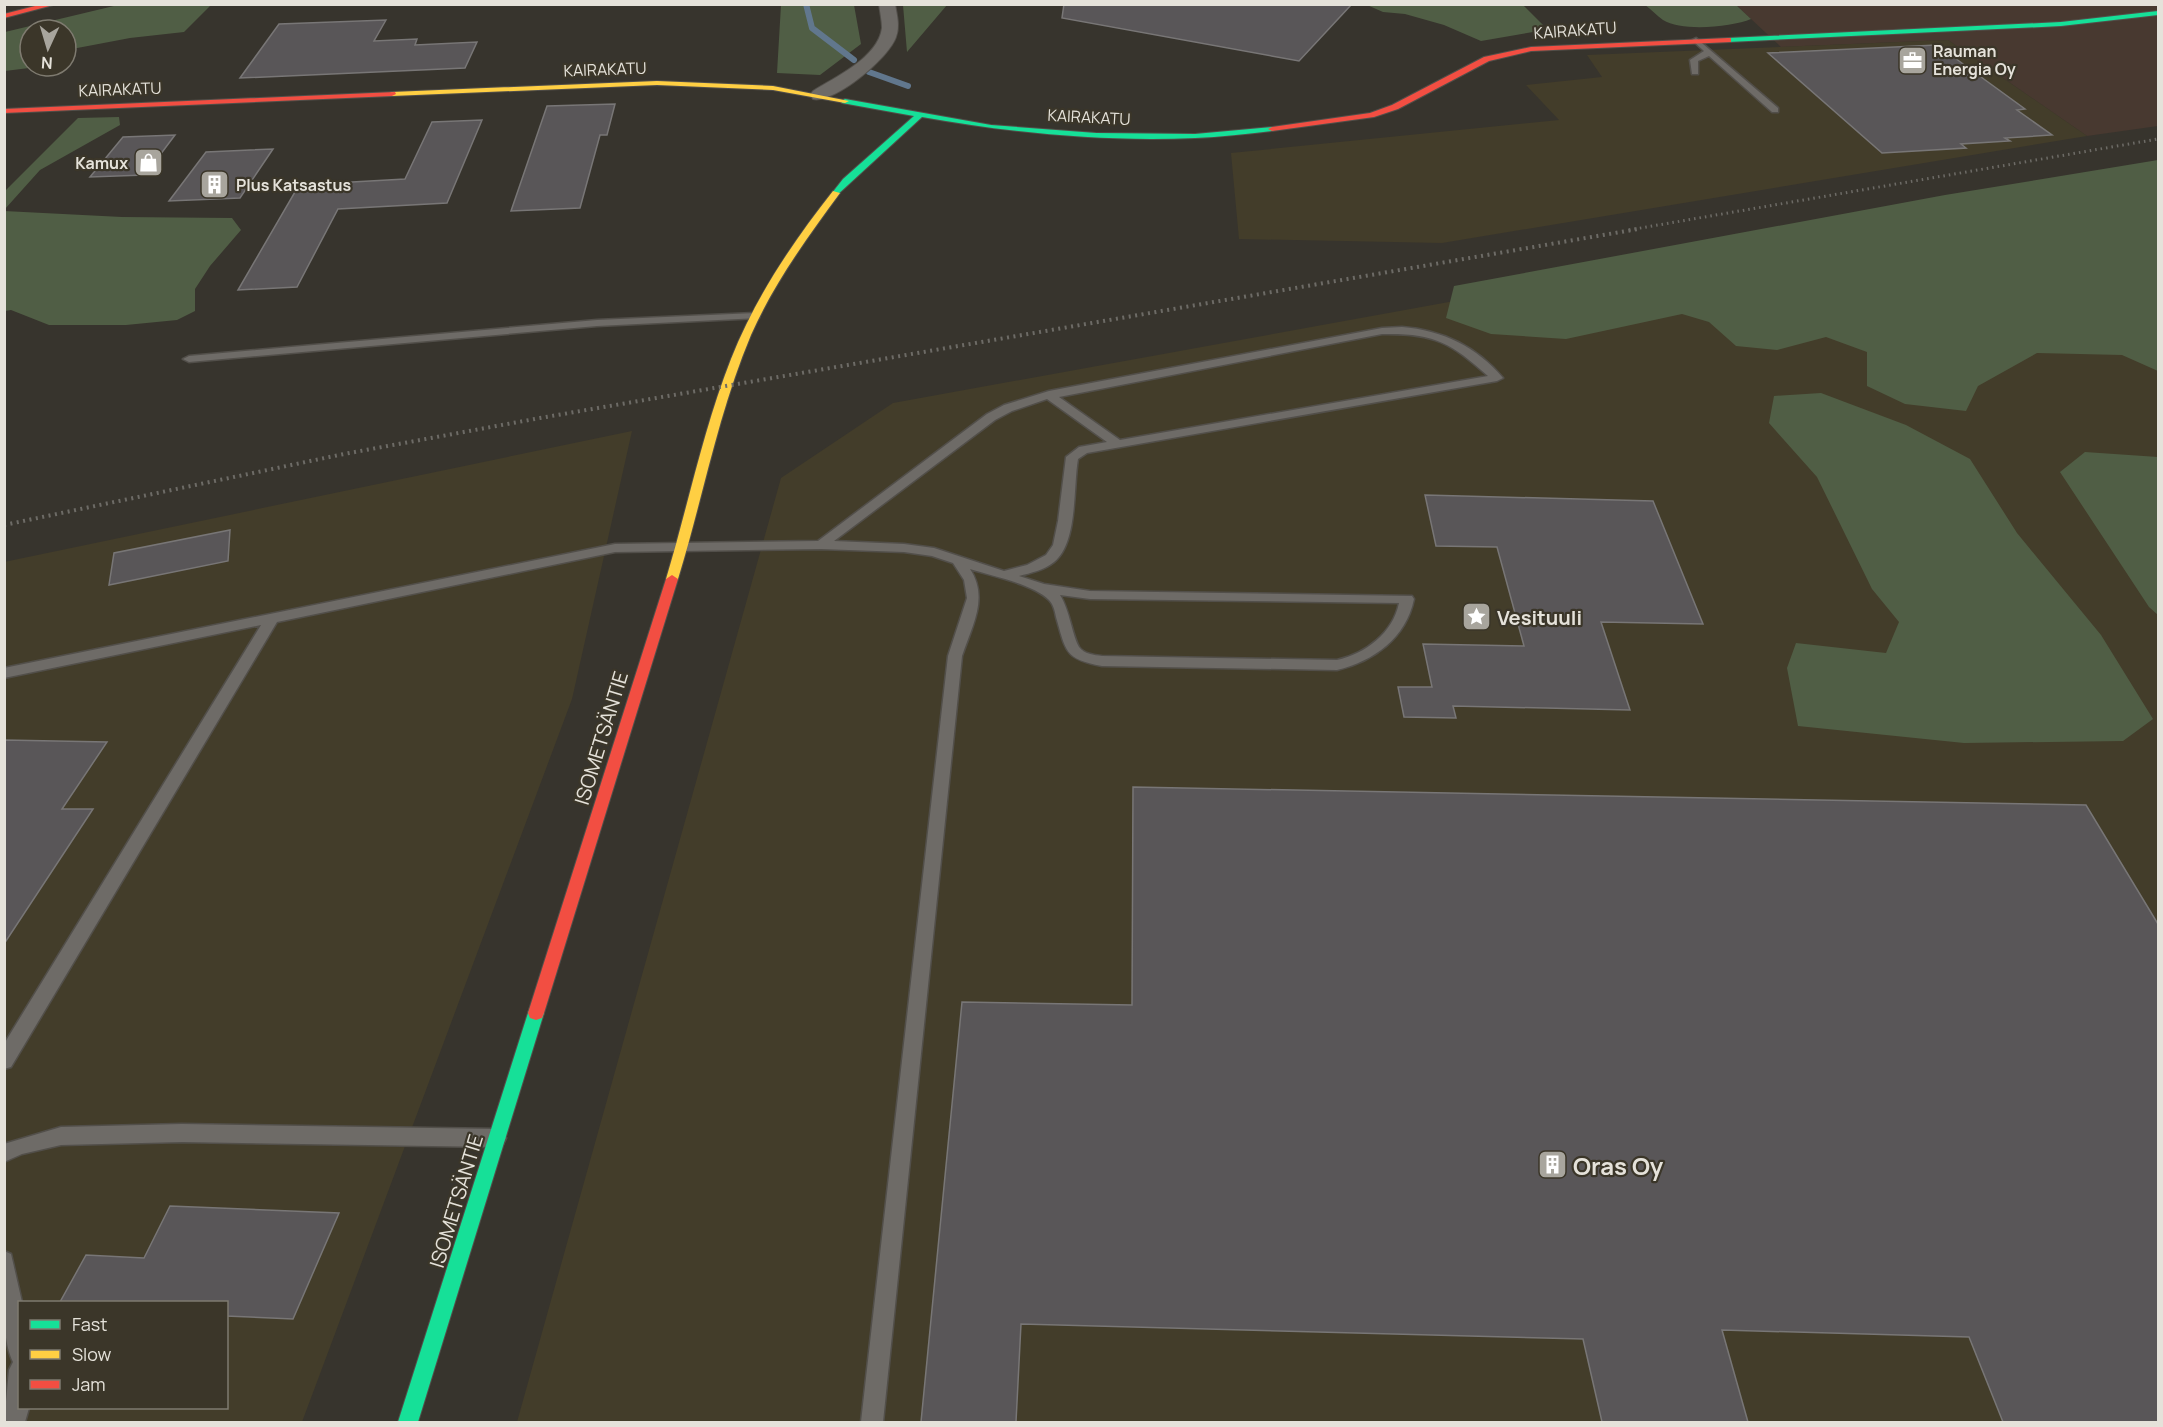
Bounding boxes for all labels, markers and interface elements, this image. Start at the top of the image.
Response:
street label: KAIRAKATU [1533,16,1617,44]
north arrow [18,18,78,78]
place label: Rauman Energia Oy [1933,40,2016,80]
office icon: Rauman Energia Oy [1896,44,1928,76]
text: N [40,52,53,74]
street label: KAIRAKATU [563,57,647,81]
street label: KAIRAKATU [78,77,162,101]
street label: KAIRAKATU [1047,104,1131,130]
shop icon: Kamux [133,147,165,179]
place label: Kamux [75,152,128,174]
building icon: Plus Katsastus [199,169,231,201]
place label: Plus Katsastus [236,174,352,196]
place icon: Vesituuli [1460,601,1492,633]
place label: Vesituuli [1497,604,1582,631]
street label: ISOMETSÄNTIE [568,668,634,808]
street label: ISOMETSÄNTIE [423,1131,489,1271]
building icon: Oras Oy [1536,1149,1568,1181]
place label: Oras Oy [1573,1149,1664,1182]
legend [18,1301,228,1409]
text: Fast [72,1312,107,1336]
text: Slow [72,1342,112,1366]
text: Jam [72,1372,106,1396]

